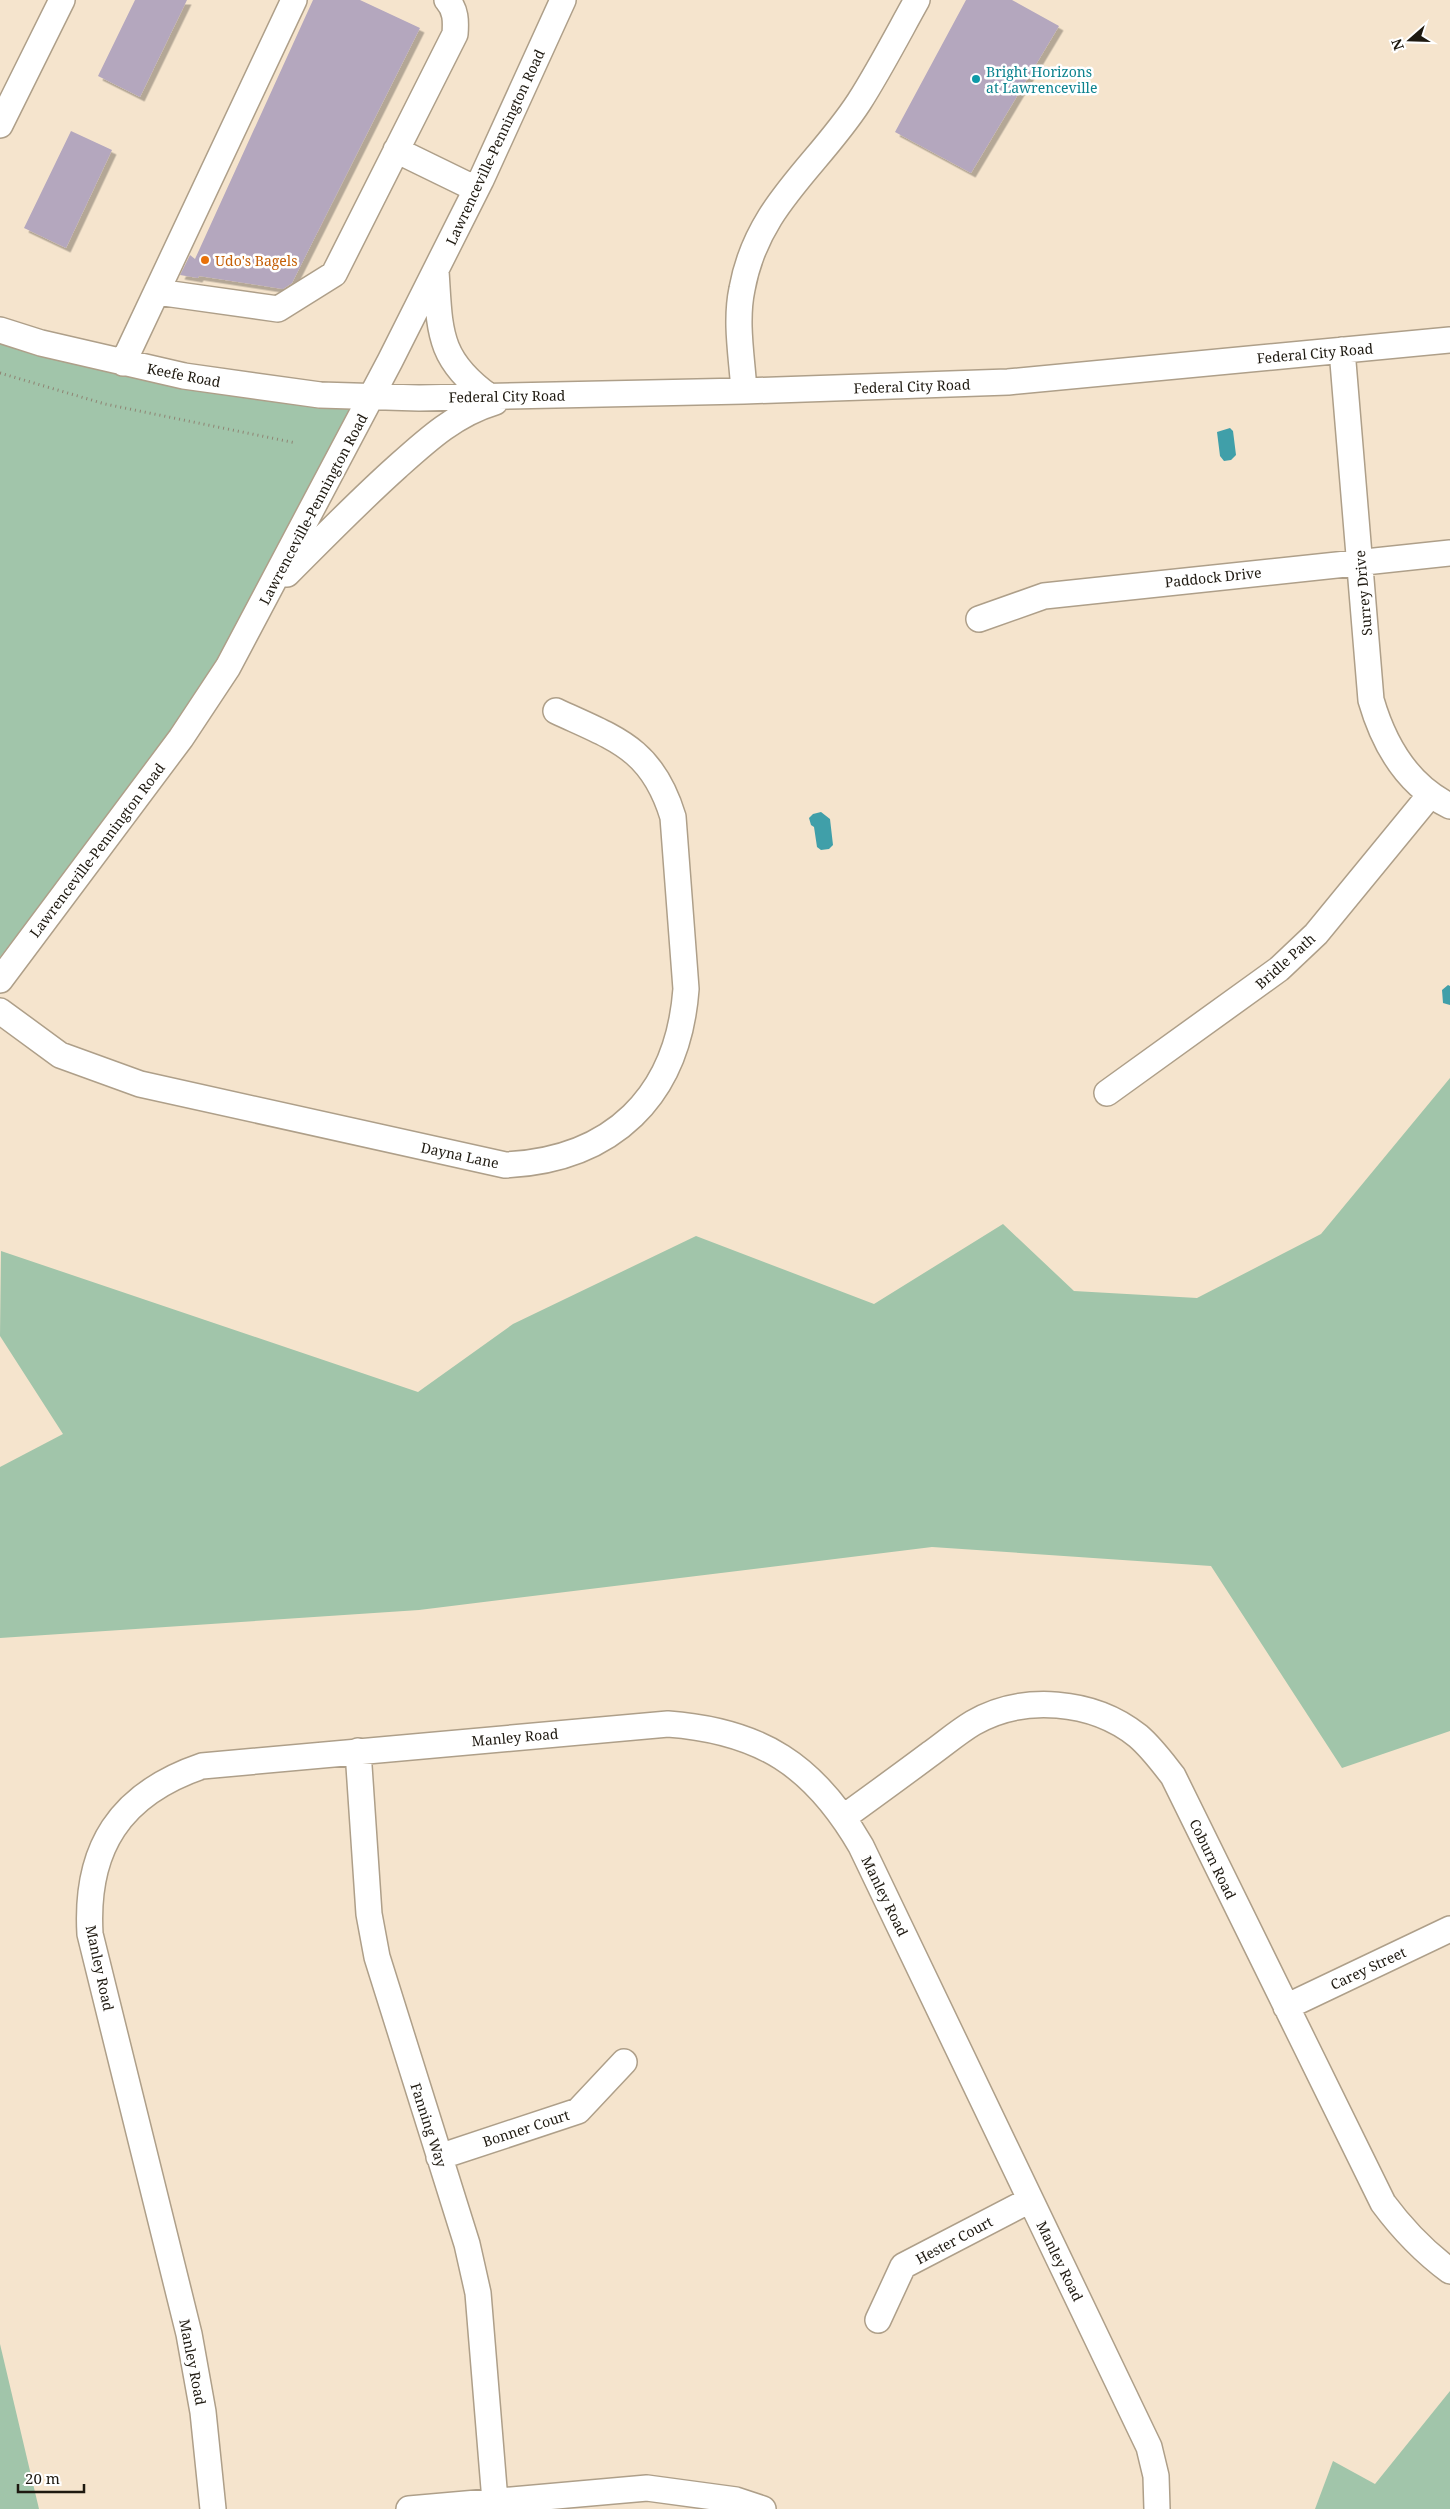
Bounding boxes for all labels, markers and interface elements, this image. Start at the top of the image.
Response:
north arrow [1385,15,1435,65]
text: N [1386,36,1408,53]
street label: Lawrenceville-Pennington Road [441,46,549,248]
place label: Bright Horizons at Lawrenceville [986,62,1097,97]
marker: Bright Horizons at Lawrenceville [970,73,982,85]
place label: Udo's Bagels [215,251,297,270]
marker: Udo's Bagels [199,254,211,266]
street label: Federal City Road [1256,338,1374,368]
street label: Keefe Road [146,359,223,392]
street label: Federal City Road [853,374,971,398]
street label: Federal City Road [448,385,566,407]
street label: Lawrenceville-Pennington Road [254,410,372,608]
street label: Surrey Drive [1350,550,1376,636]
street label: Paddock Drive [1164,562,1262,592]
street label: Lawrenceville-Pennington Road [25,759,169,941]
street label: Bridle Path [1251,929,1319,993]
street label: Dayna Lane [419,1137,501,1173]
street label: Manley Road [471,1724,560,1750]
street label: Coburn Road [1185,1816,1241,1903]
street label: Manley Road [857,1853,913,1940]
street label: Manley Road [82,1923,118,2013]
street label: Carey Street [1327,1942,1409,1994]
street label: Fanning Way [406,2080,452,2170]
street label: Bonner Court [480,2105,572,2151]
street label: Hester Court [912,2212,996,2268]
street label: Manley Road [1032,2218,1088,2305]
street label: Manley Road [175,2317,211,2407]
scale bar [18,2462,84,2494]
text: 20 m [25,2468,60,2488]

